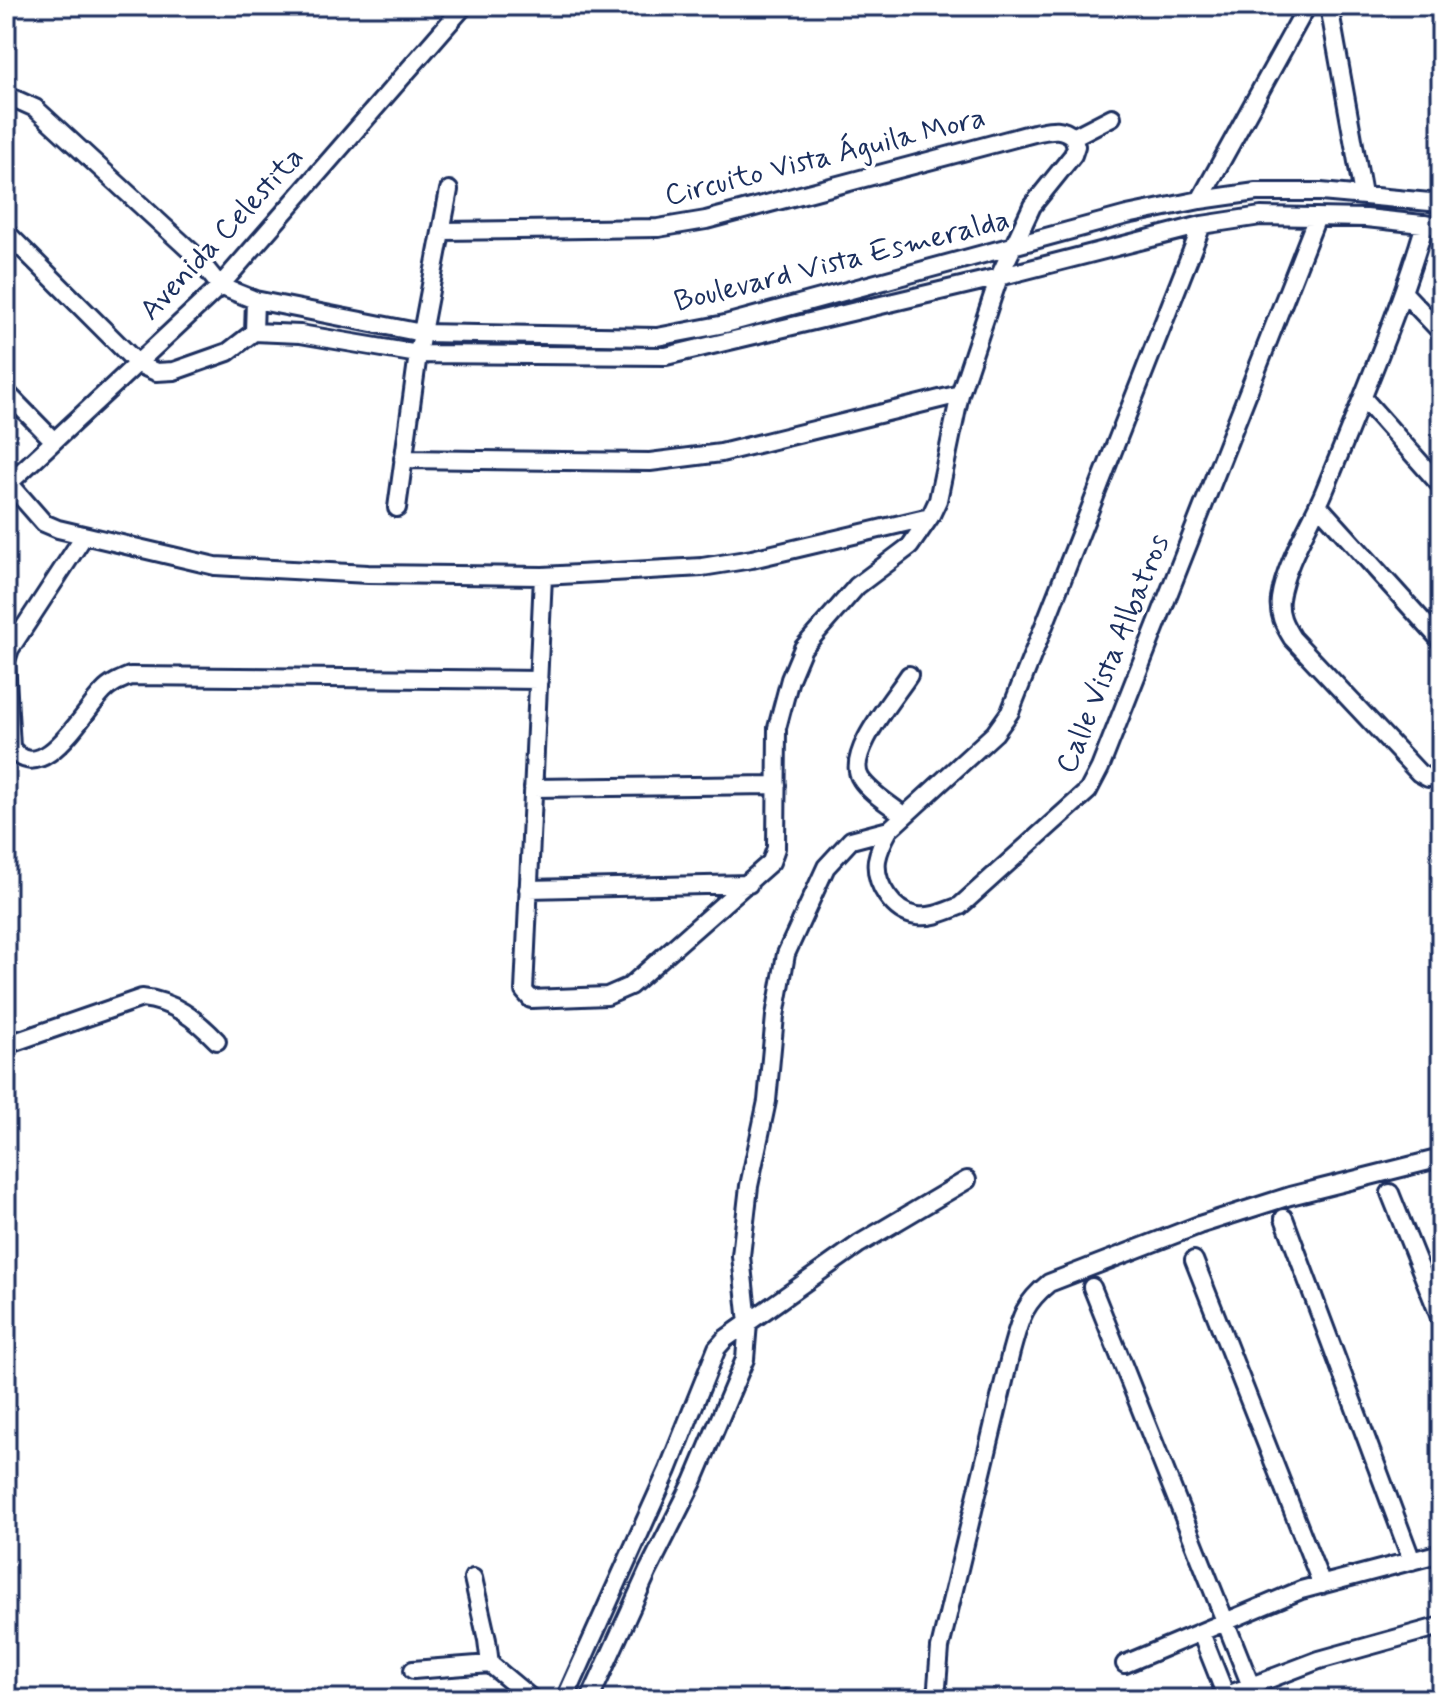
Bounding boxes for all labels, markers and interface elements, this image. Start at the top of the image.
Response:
street label: Circuito Vista Águila Mora [661,98,989,216]
street label: Avenida Celestita [131,139,313,329]
street label: Boulevard Vista Esmeralda [670,200,1014,322]
street label: Calle Vista Albatros [1047,529,1179,779]

